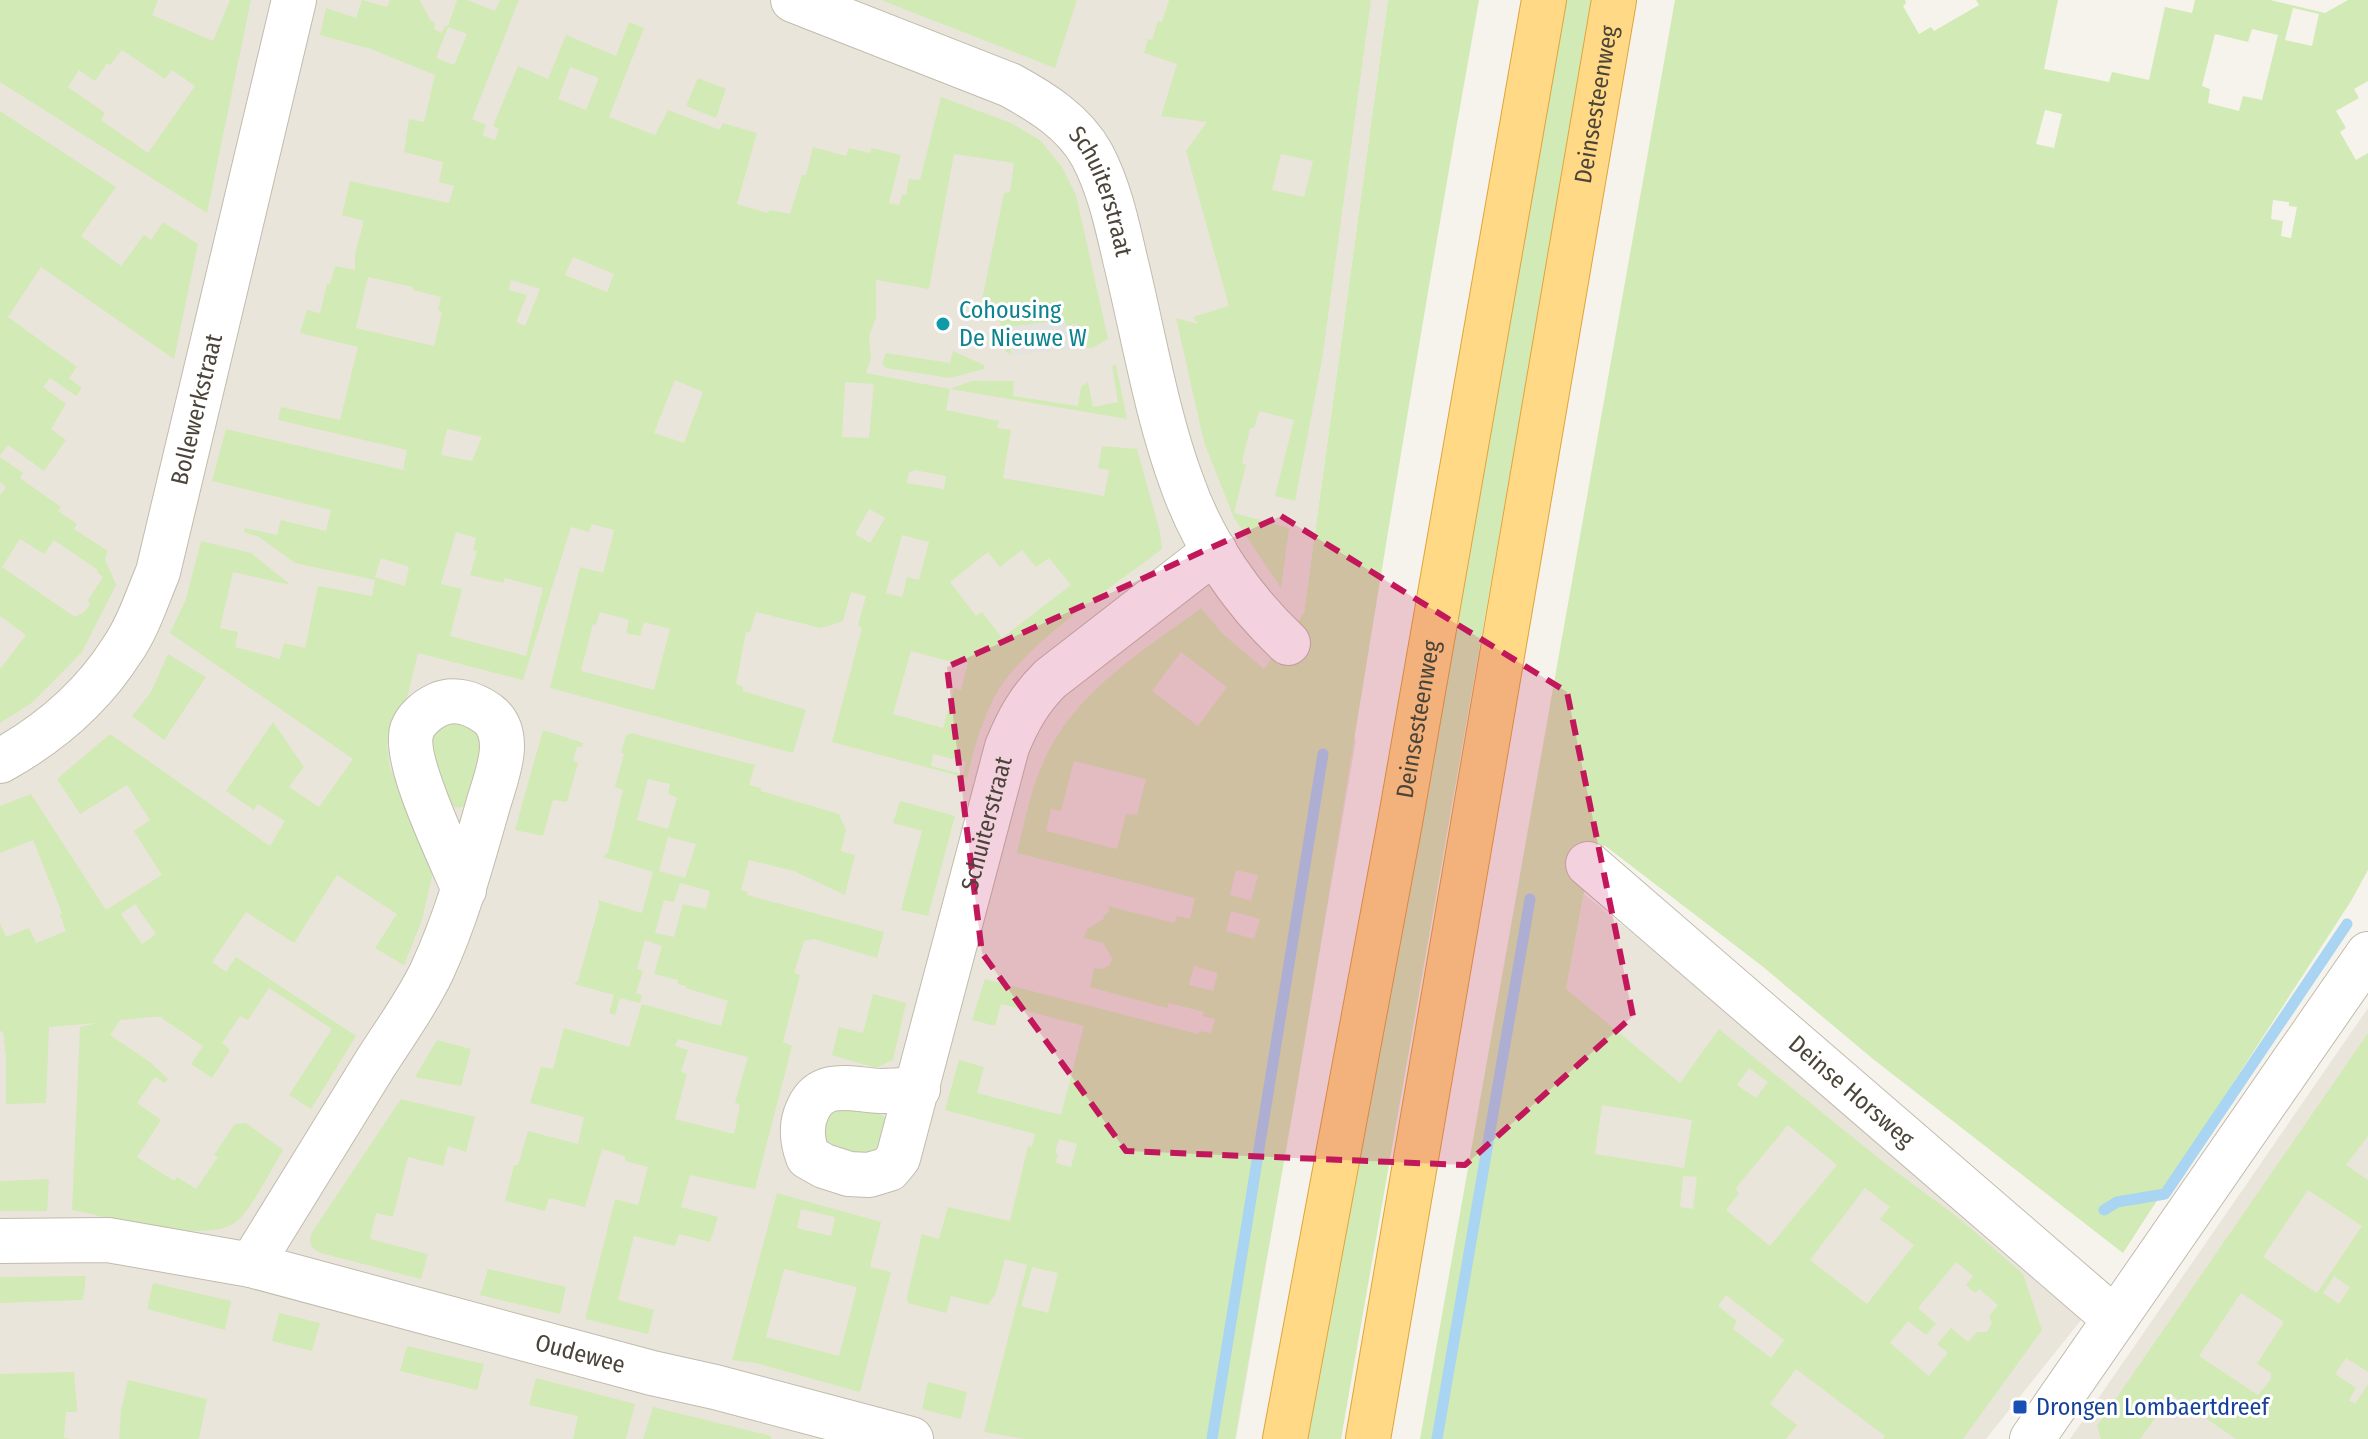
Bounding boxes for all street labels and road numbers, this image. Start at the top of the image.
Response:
street label: Deinsesteenweg [1569,23,1624,185]
street label: Schuiterstraat [1063,121,1138,260]
street label: Bollewerkstraat [165,331,228,488]
street label: Deinsesteenweg [1391,637,1446,800]
street label: Schuiterstraat [955,753,1018,894]
street label: Deinse Horsweg [1783,1030,1920,1154]
street label: Oudewee [532,1328,628,1379]

